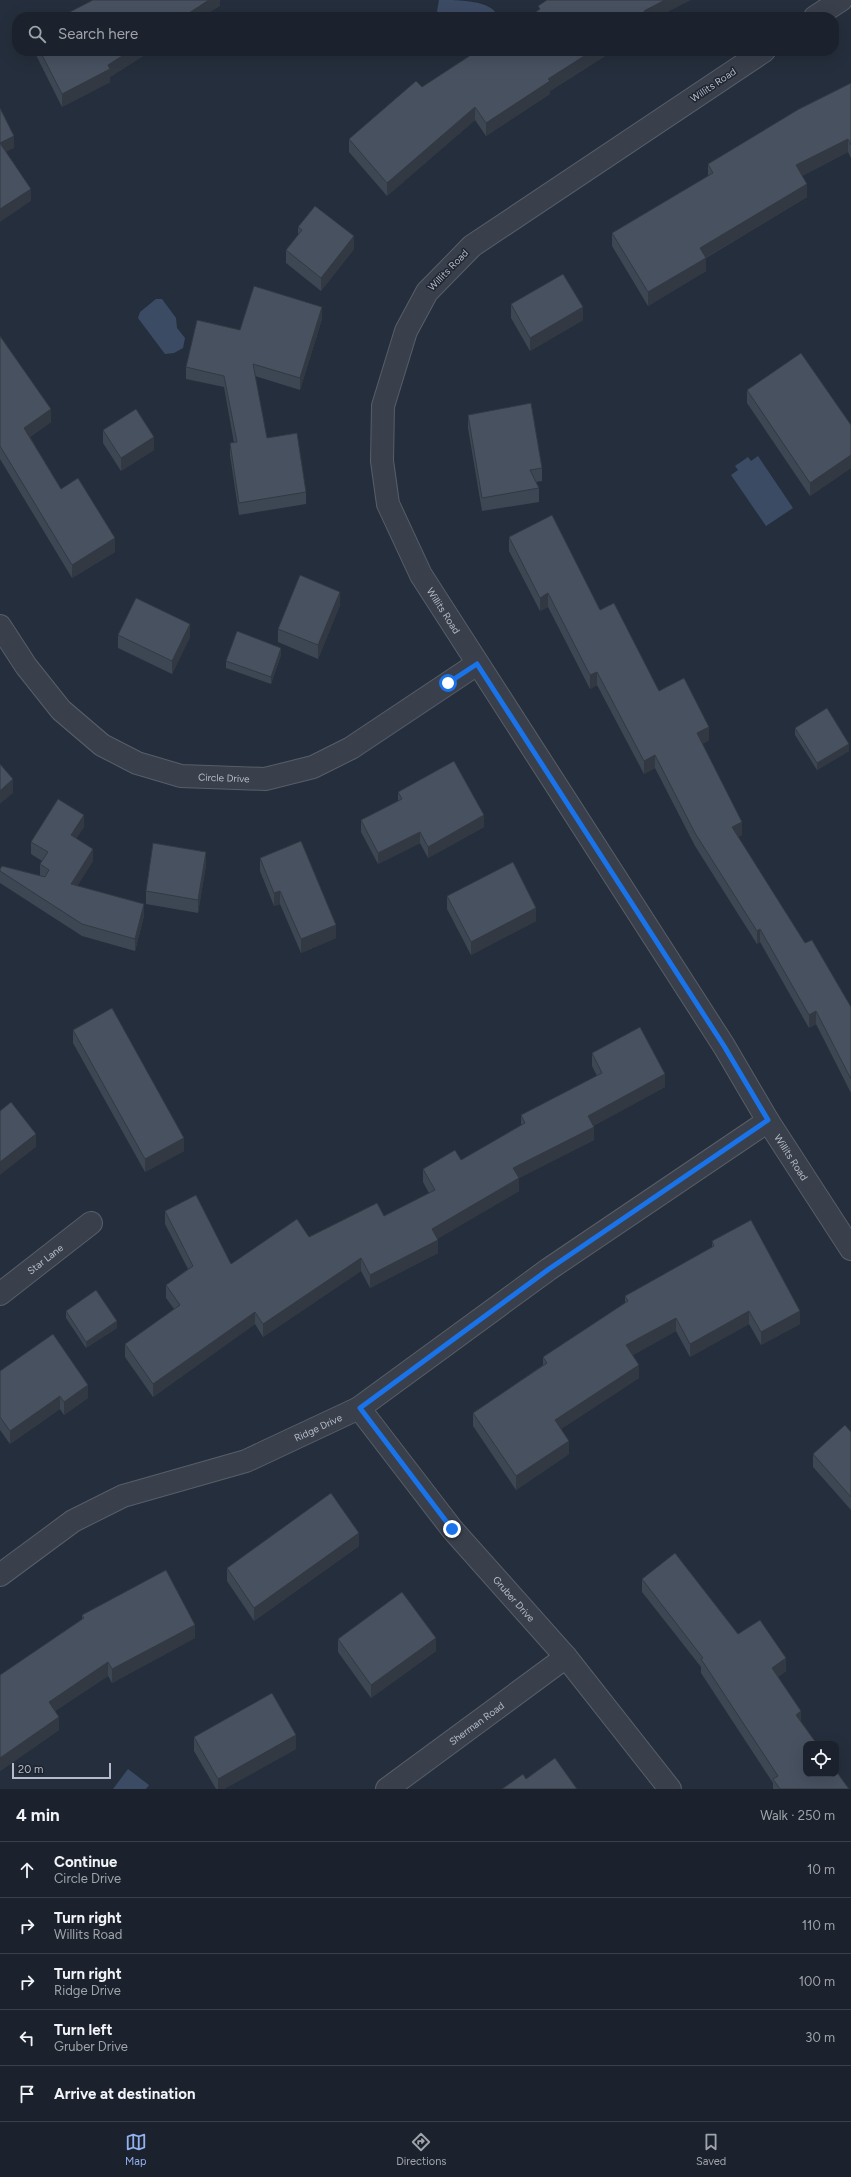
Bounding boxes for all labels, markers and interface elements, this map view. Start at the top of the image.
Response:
search box [12,12,839,56]
icon: search [26,23,48,45]
text: Search here [58,25,138,43]
street label: Willits Road [688,65,739,105]
street label: Willits Road [425,246,471,293]
street label: Willits Road [424,585,464,636]
route start [439,674,457,692]
street label: Circle Drive [198,770,250,785]
street label: Willits Road [772,1131,811,1183]
street label: Star Lane [24,1240,66,1277]
street label: Ridge Drive [292,1410,344,1444]
route end [443,1520,461,1538]
street label: Gruber Drive [490,1573,538,1625]
street label: Sherman Road [446,1698,507,1748]
map controls [803,1741,839,1777]
button: locate [803,1741,839,1777]
scale bar [12,1761,111,1780]
text: 20 m [18,1763,43,1776]
text: 4 min [16,1805,60,1825]
text: Walk · 250 m [760,1808,835,1823]
text: Continue [54,1853,117,1871]
icon: ahead [16,1859,38,1881]
text: 10 m [807,1862,835,1877]
text: Circle Drive [54,1871,121,1886]
text: Turn right [54,1909,122,1927]
icon: right [16,1915,38,1937]
text: 110 m [802,1918,835,1933]
text: Willits Road [54,1927,122,1942]
text: Turn right [54,1965,122,1983]
icon: right [16,1971,38,1993]
text: 100 m [799,1974,835,1989]
text: Ridge Drive [54,1983,121,1998]
text: Turn left [54,2021,112,2039]
icon: left [16,2027,38,2049]
text: 30 m [805,2030,835,2045]
text: Gruber Drive [54,2039,128,2054]
icon: arrive [16,2083,38,2105]
text: Arrive at destination [54,2085,195,2103]
tab: Map [125,2131,147,2168]
tab: Directions [396,2131,446,2168]
tab: Saved [696,2131,726,2168]

